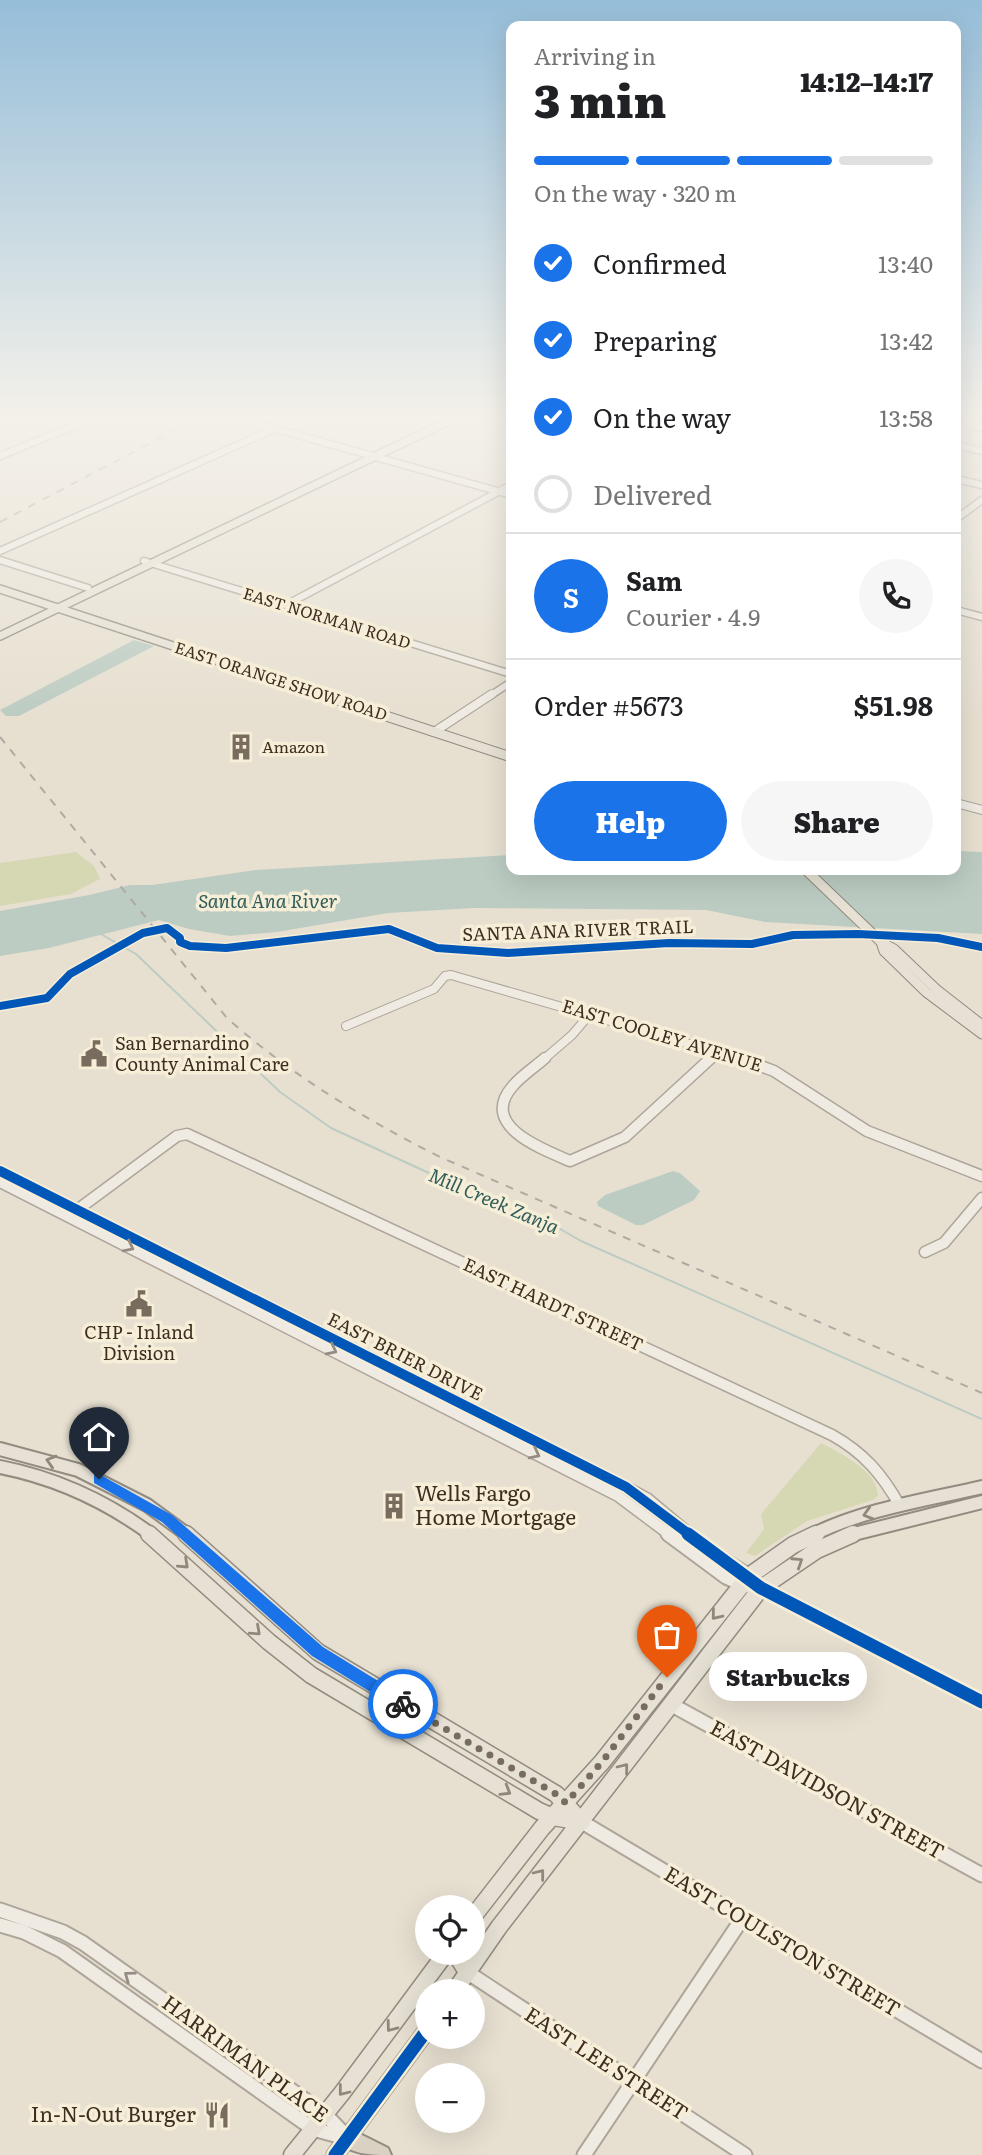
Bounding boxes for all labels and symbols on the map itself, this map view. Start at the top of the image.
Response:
street label: EAST NORMAN ROAD [241,580,414,654]
street label: EAST ORANGE SHOW ROAD [172,634,391,726]
building icon: Amazon [226,732,256,762]
place label: Amazon [262,734,326,758]
water label: Santa Ana River [198,886,338,914]
street label: SANTA ANA RIVER TRAIL [462,912,694,947]
street label: EAST COOLEY AVENUE [559,991,766,1078]
place label: San Bernardino County Animal Care [115,1029,289,1077]
public building icon: San Bernardino County Animal Care [79,1039,109,1069]
water label: Mill Creek Zanja [425,1160,564,1240]
one-way arrow [122,1239,134,1253]
street label: EAST HARDT STREET [459,1250,648,1357]
public building icon: CHP - Inland Division [124,1289,154,1319]
street label: EAST BRIER DRIVE [323,1305,488,1407]
place label: CHP - Inland Division [84,1318,194,1366]
one-way arrow [325,1342,337,1355]
pin [69,1407,129,1479]
one-way arrow [528,1445,540,1459]
one-way arrow [45,1455,57,1470]
place label: Wells Fargo Home Mortgage [415,1476,576,1531]
building icon: Wells Fargo Home Mortgage [379,1491,409,1521]
one-way arrow [862,1506,874,1521]
one-way arrow [176,1556,189,1569]
one-way arrow [790,1558,803,1570]
pin [637,1605,697,1677]
one-way arrow [712,1608,725,1620]
one-way arrow [248,1622,261,1635]
callout: Starbucks [709,1652,866,1702]
courier [368,1669,438,1739]
street label: EAST DAVIDSON STREET [705,1710,951,1865]
one-way arrow [615,1763,628,1775]
one-way arrow [498,1783,511,1796]
street label: EAST COULSTON STREET [659,1857,907,2023]
one-way arrow [532,1870,545,1882]
one-way arrow [124,1972,137,1984]
street label: HARRIMAN PLACE [157,1986,336,2128]
street label: EAST LEE STREET [519,1997,695,2126]
one-way arrow [386,2020,399,2032]
one-way arrow [339,2083,352,2096]
place label: In-N-Out Burger [31,2097,196,2128]
restaurant icon: In-N-Out Burger [202,2100,232,2130]

